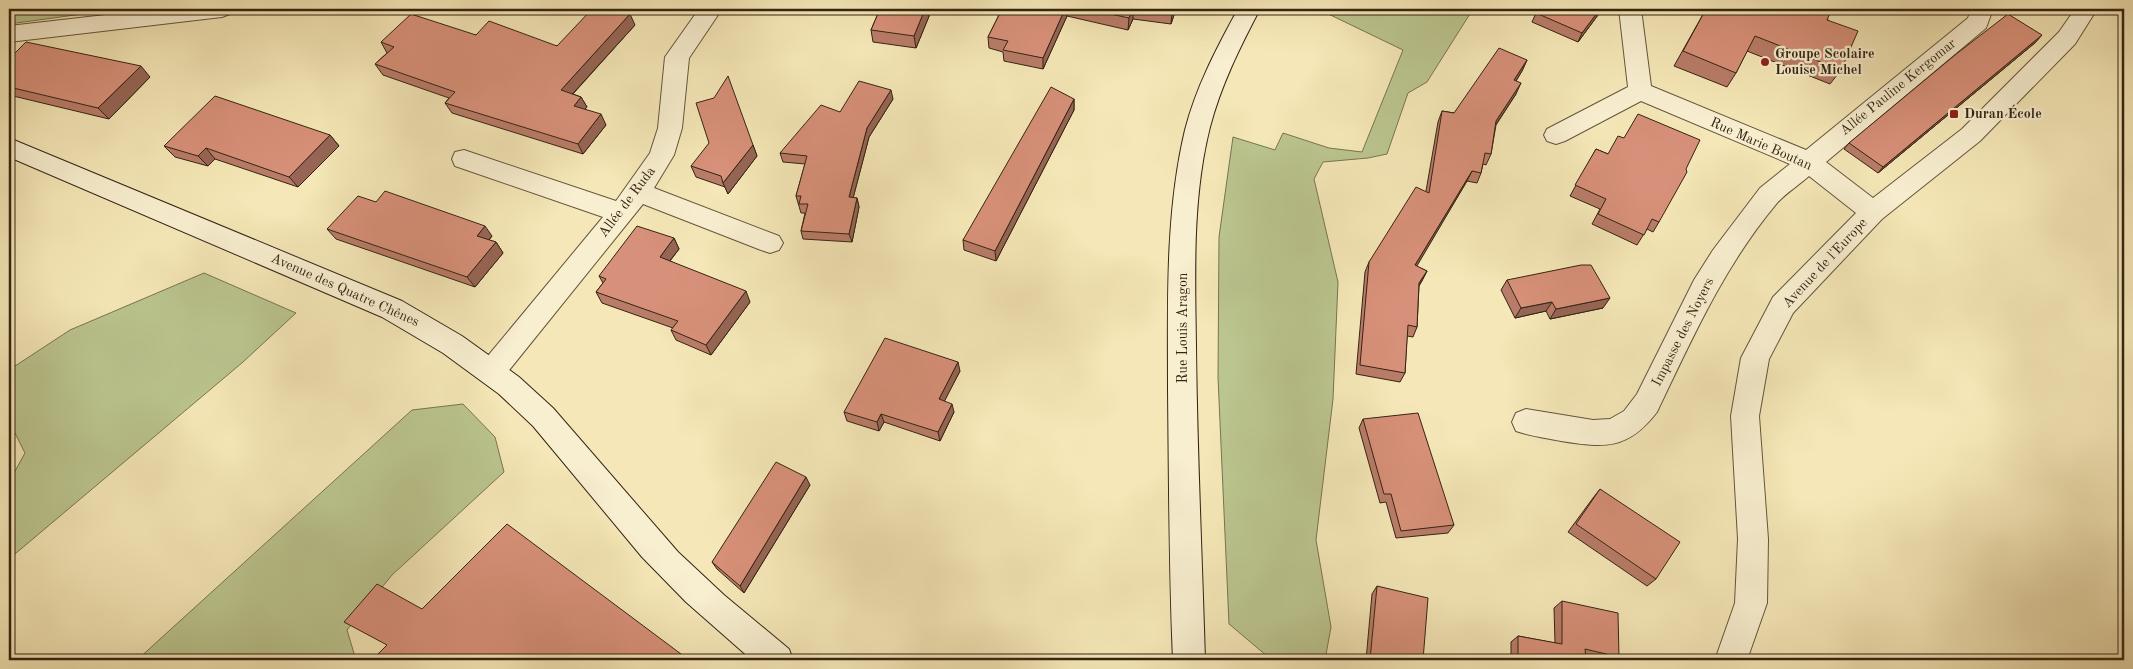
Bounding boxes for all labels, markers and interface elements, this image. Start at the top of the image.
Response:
street label: Allée Pauline Kergomar [1837,36,1959,138]
place label: Groupe Scolaire Louise Michel [1775,47,1875,77]
marker: Groupe Scolaire Louise Michel [1759,56,1771,68]
place label: Duran École [1964,104,2042,121]
marker: Duran École [1948,108,1960,120]
street label: Rue Marie Boutan [1708,115,1814,173]
street label: Allée de Ruda [596,164,658,240]
street label: Avenue de l'Europe [1780,216,1870,310]
street label: Avenue des Quatre Chênes [269,251,421,329]
street label: Rue Louis Aragon [1176,272,1190,383]
street label: Impasse des Noyers [1650,275,1716,389]

